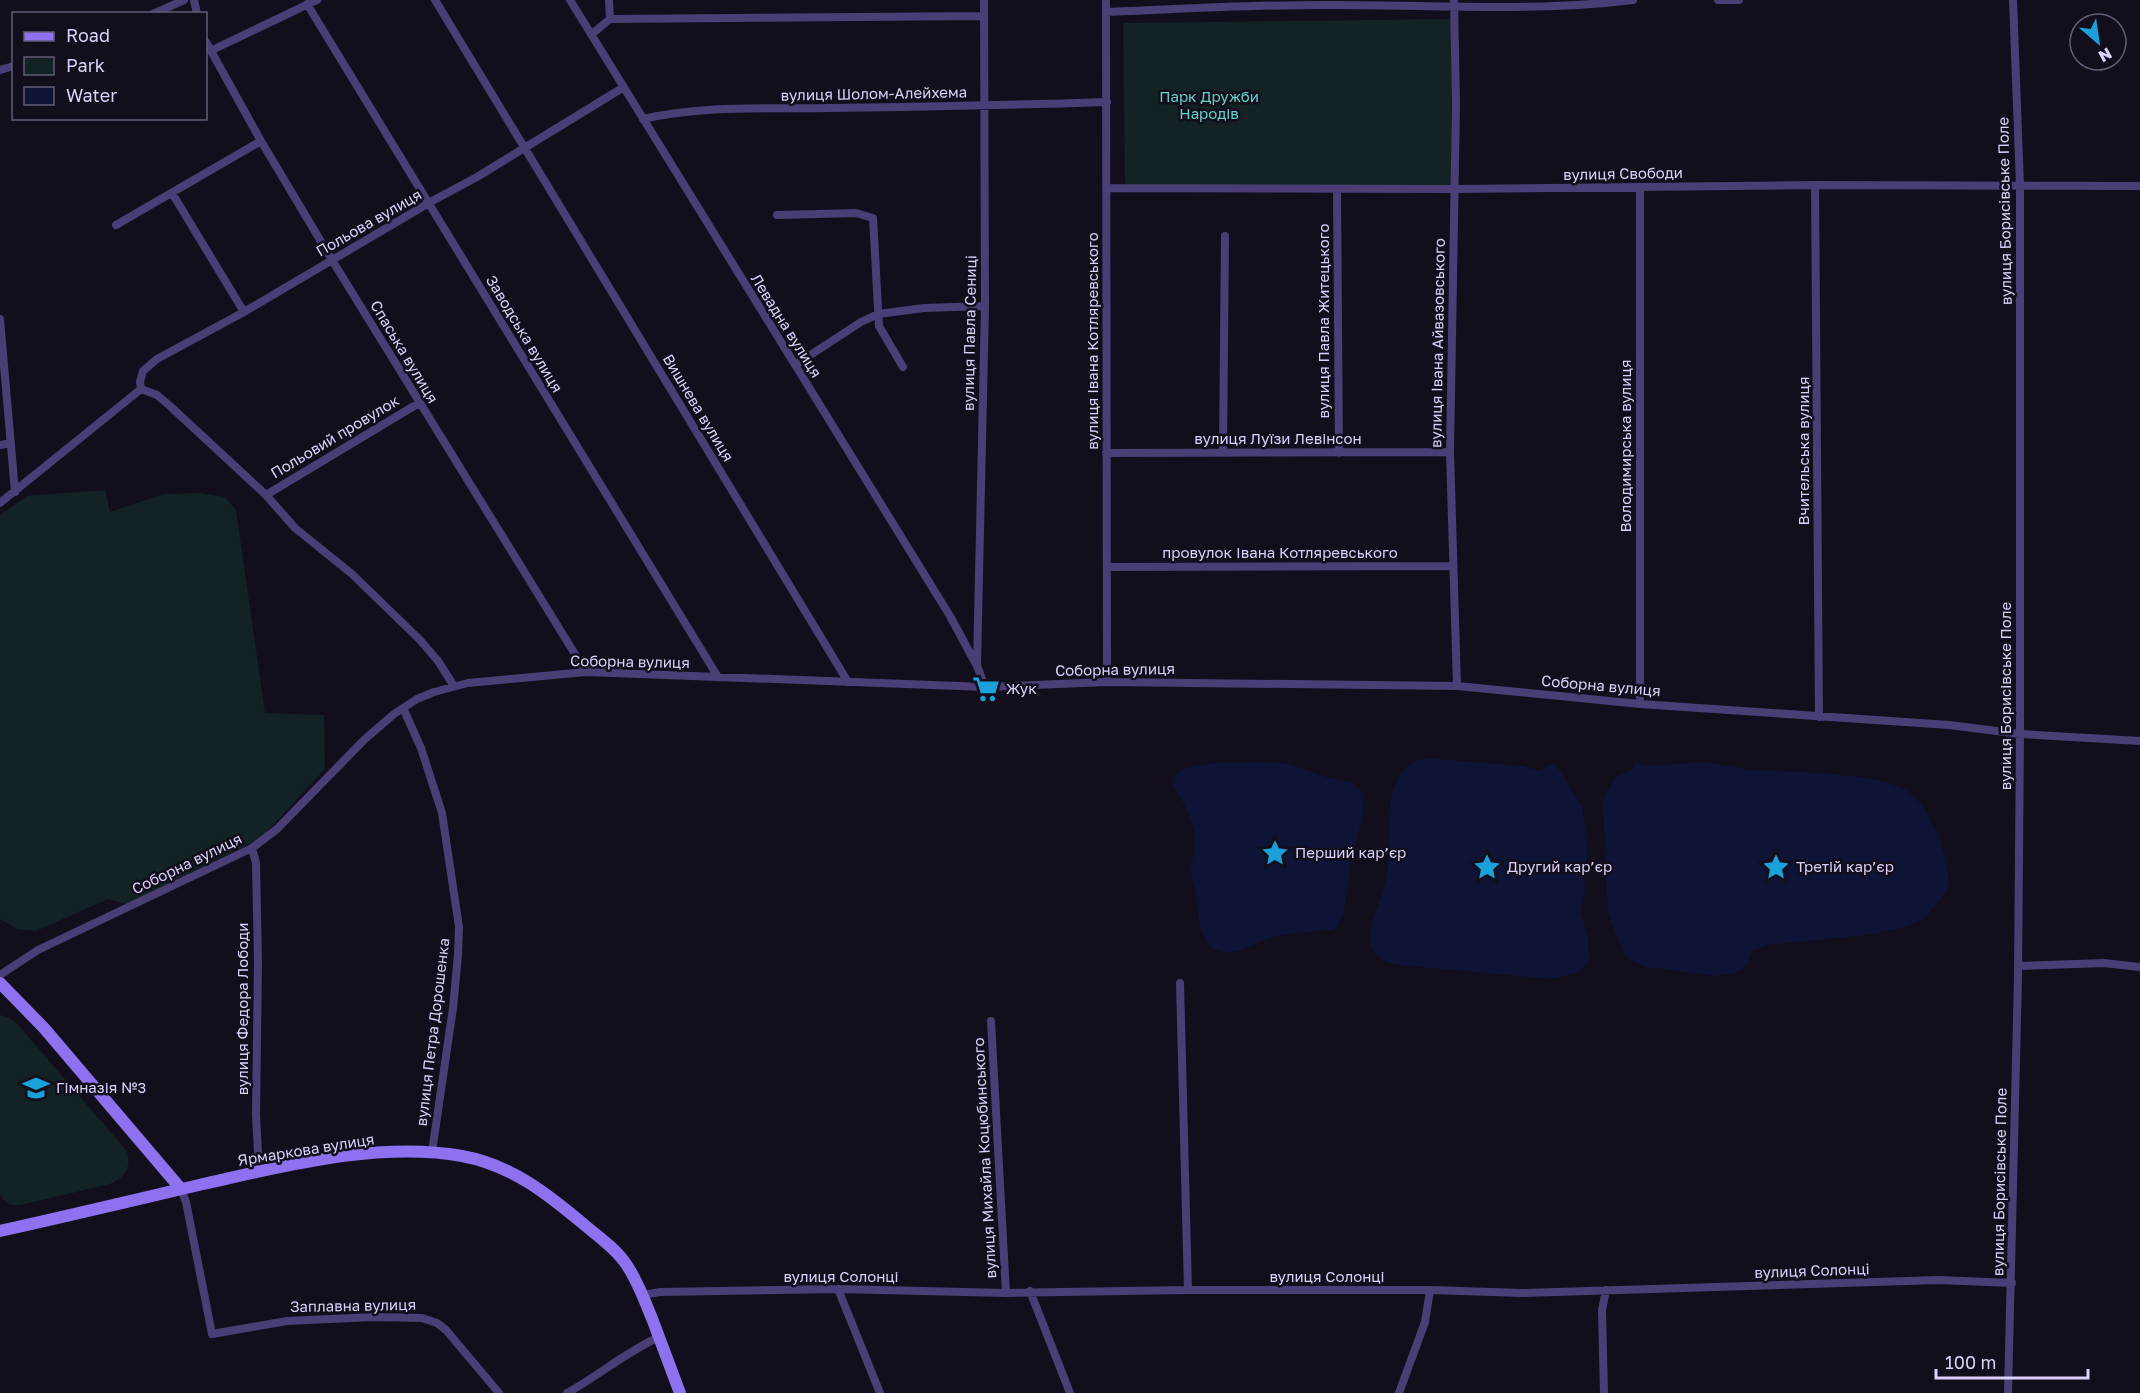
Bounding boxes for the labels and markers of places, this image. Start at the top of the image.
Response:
supermarket icon: Жук [971,674,1001,704]
place label: Жук [1006,679,1037,697]
place icon: Перший кар’єр [1260,838,1290,868]
place label: Перший кар’єр [1295,843,1406,861]
place icon: Другий кар’єр [1472,852,1502,882]
place icon: Третій кар’єр [1761,852,1791,882]
place label: Другий кар’єр [1507,857,1612,875]
place label: Третій кар’єр [1796,857,1894,875]
school or university icon: Гімназія №3 [21,1073,51,1103]
place label: Гімназія №3 [56,1078,146,1096]

